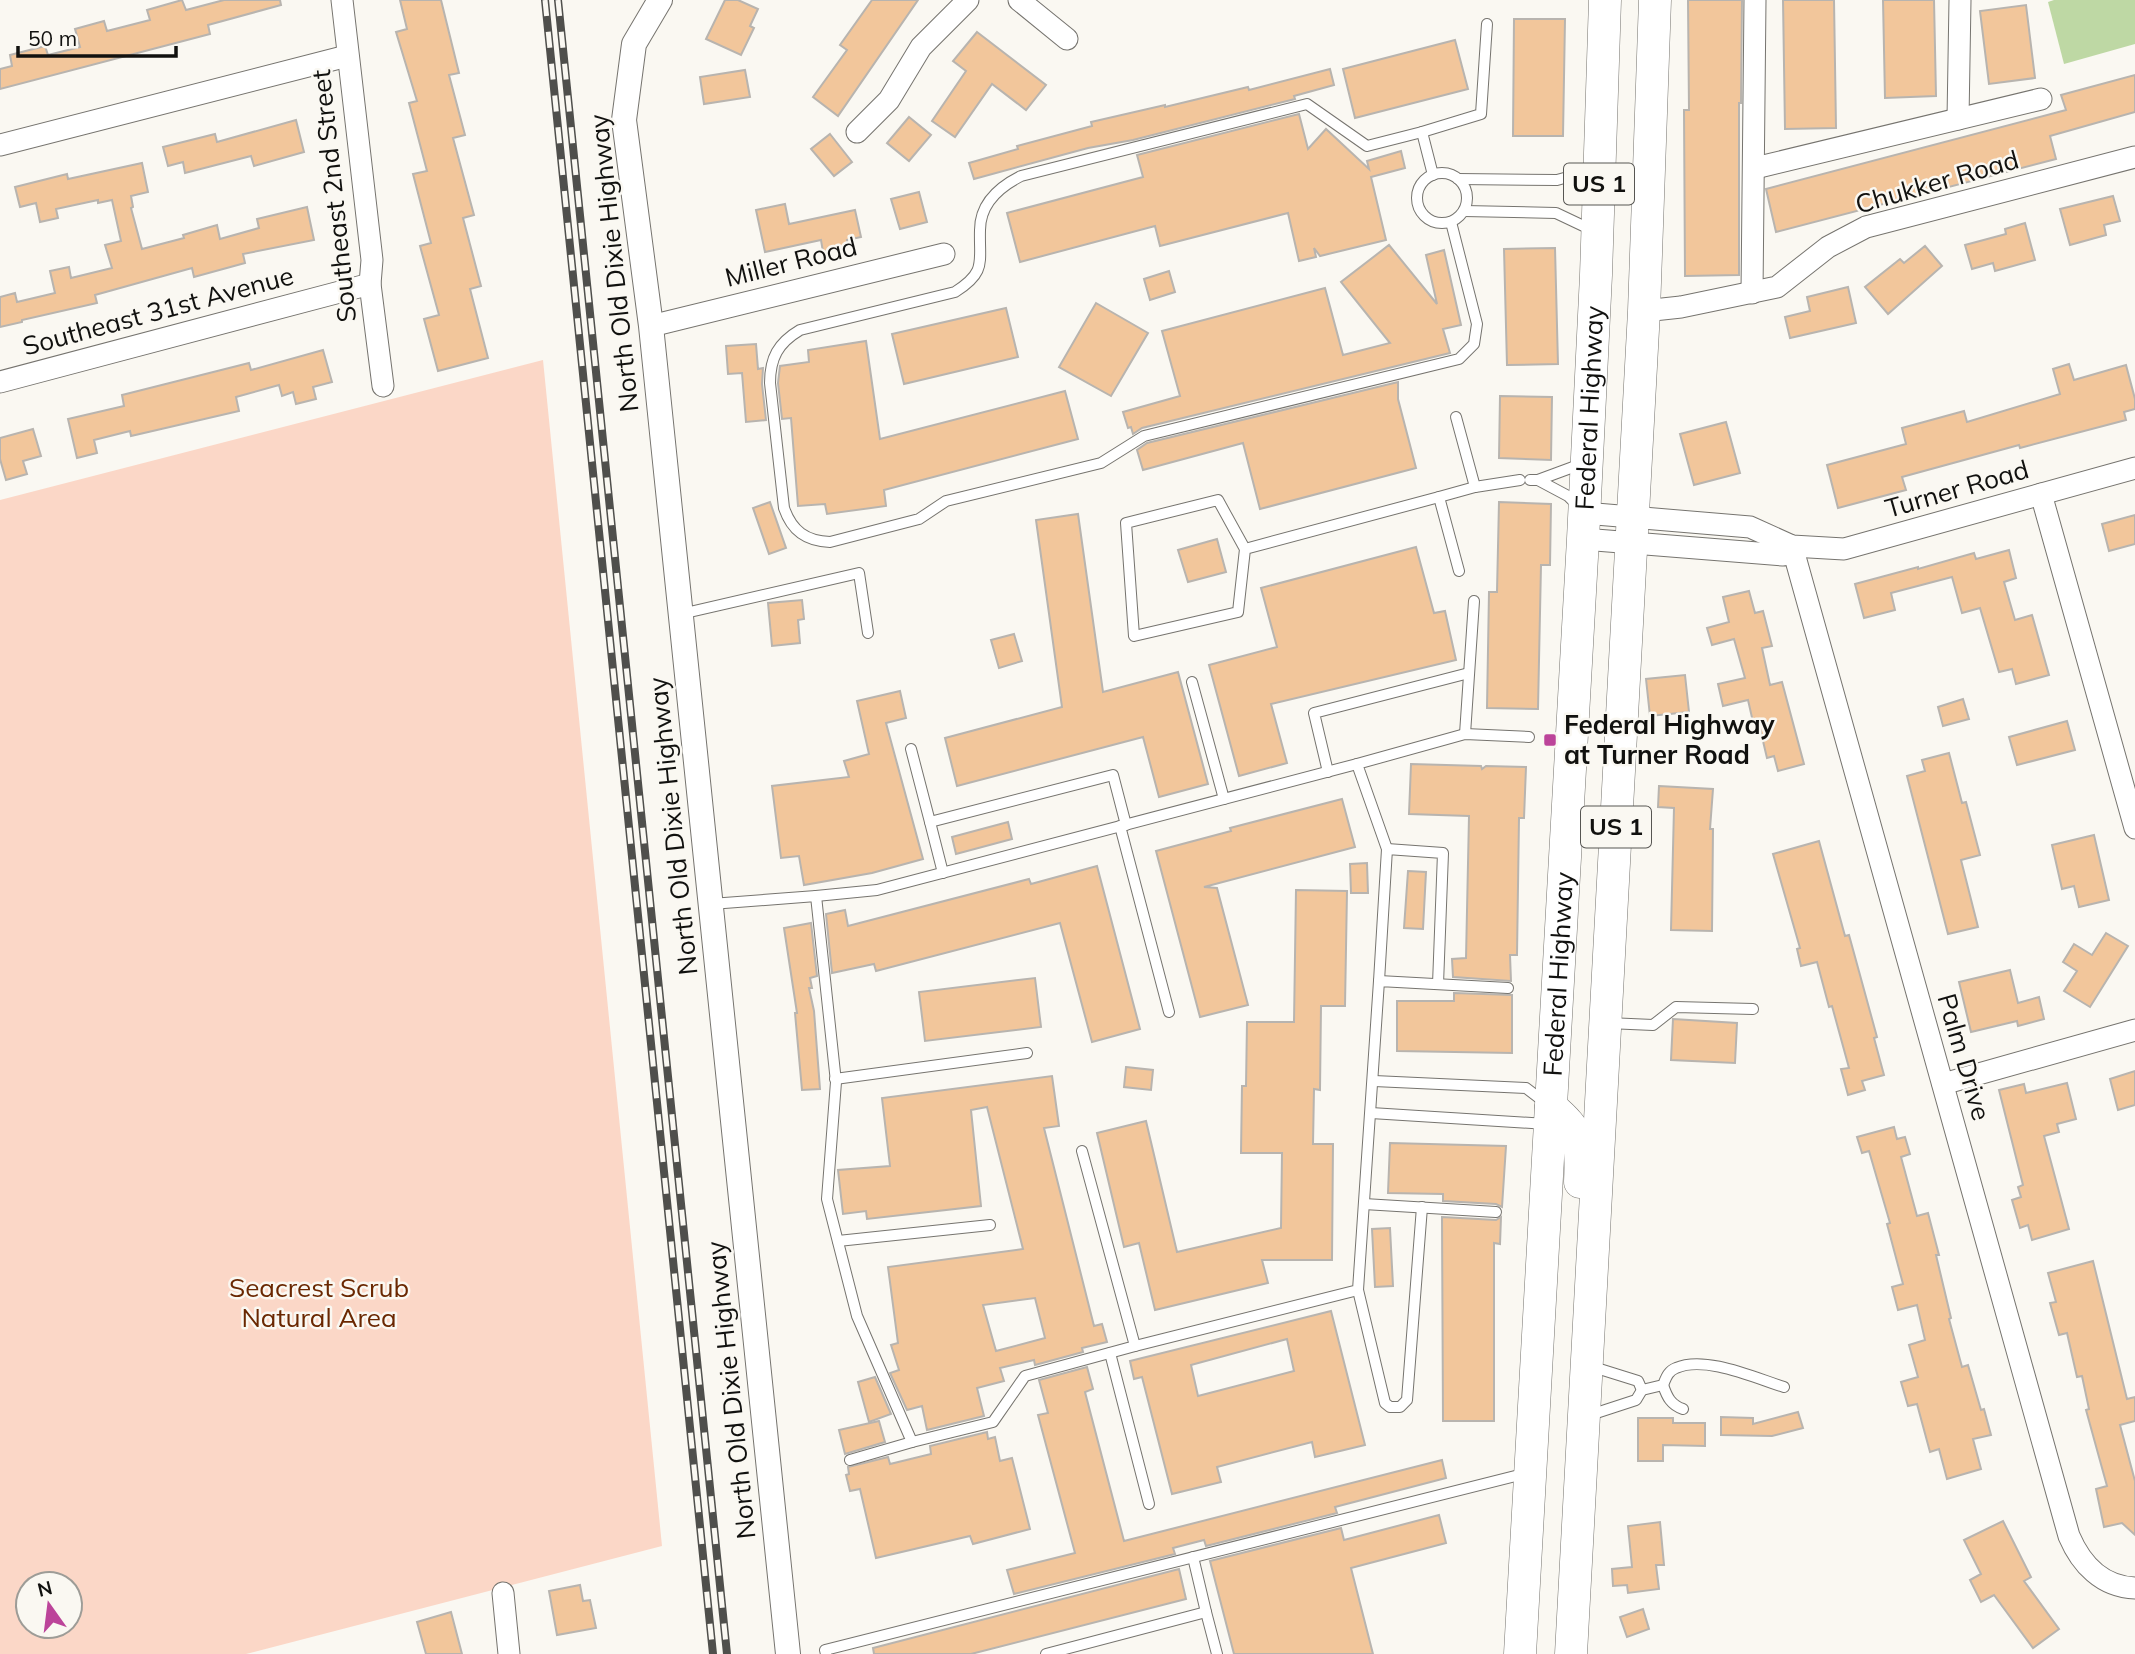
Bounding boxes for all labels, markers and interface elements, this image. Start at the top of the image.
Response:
scale bar [18,14,175,58]
text: 50 m [28,25,77,51]
street label: Southeast 2nd Street [304,68,363,324]
street label: North Old Dixie Highway [581,112,646,414]
street label: Chukker Road [1851,142,2022,221]
road number: US 1 [1564,164,1634,204]
street label: Miller Road [721,229,860,294]
street label: Southeast 31st Avenue [19,258,297,363]
street label: Federal Highway [1567,305,1610,511]
street label: Turner Road [1881,452,2032,525]
street label: North Old Dixie Highway [640,675,705,977]
place label: Federal Highway at Turner Road [1564,708,1775,771]
marker: Federal Highway at Turner Road [1542,732,1558,748]
road number: US 1 [1581,806,1651,848]
street label: Federal Highway [1536,871,1580,1077]
street label: Palm Drive [1931,990,1998,1124]
street label: North Old Dixie Highway [698,1239,763,1541]
park label: Seacrest Scrub Natural Area [229,1271,409,1334]
north arrow [14,1570,84,1640]
text: N [35,1575,55,1602]

